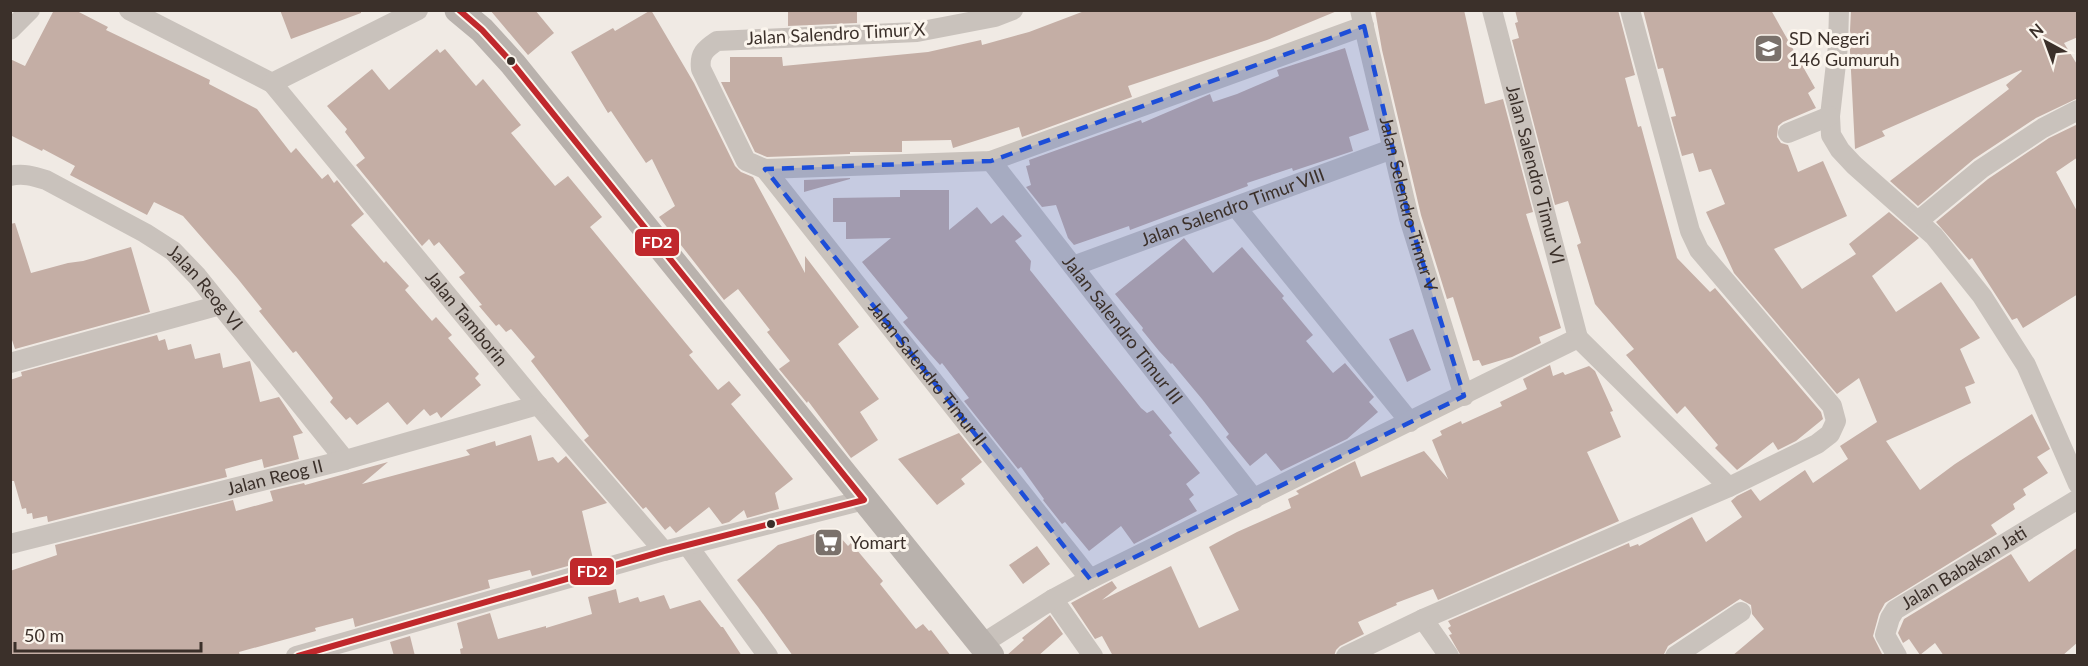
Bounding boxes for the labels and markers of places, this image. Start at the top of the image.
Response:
place label: SD Negeri 146 Gumuruh [1789,27,1899,70]
school or university icon: SD Negeri 146 Gumuruh [1752,33,1784,65]
unlabelled marker [505,55,517,67]
unlabelled marker [765,518,777,530]
supermarket icon: Yomart [813,527,845,559]
place label: Yomart [850,531,907,553]

